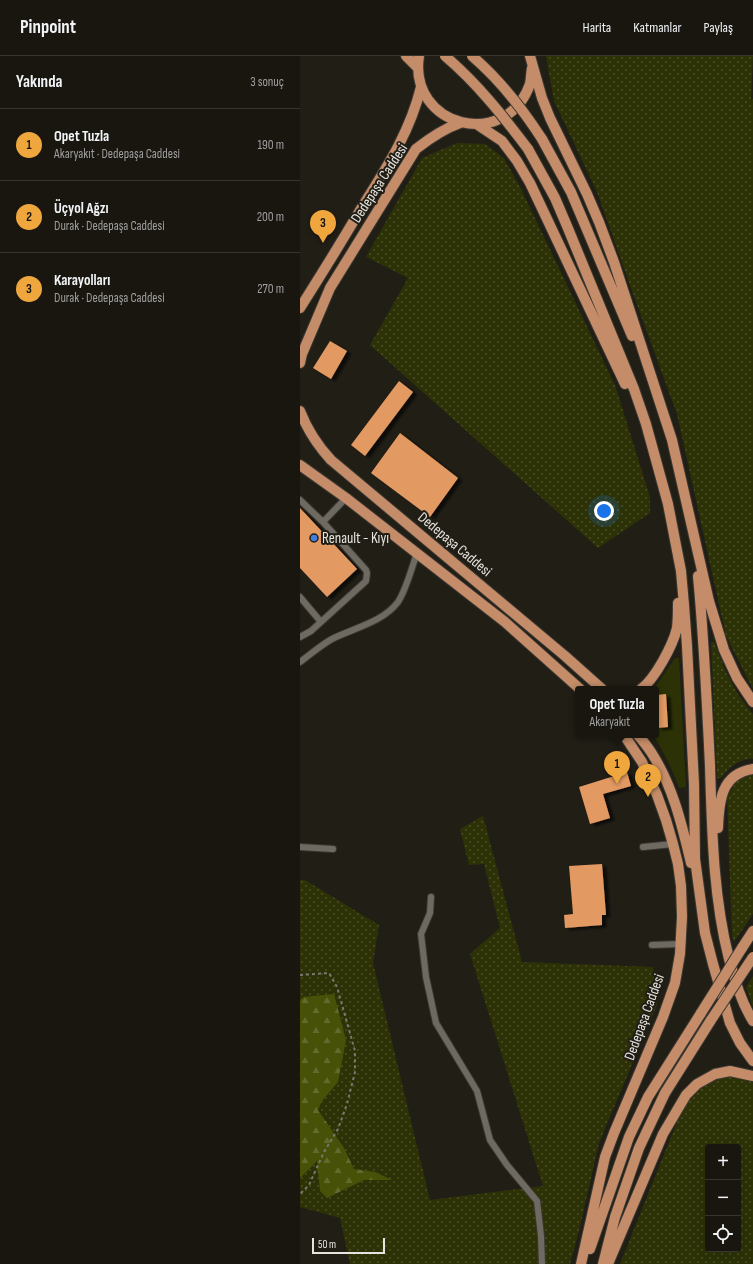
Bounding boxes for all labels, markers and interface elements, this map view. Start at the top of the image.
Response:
text: Pinpoint [20,16,76,39]
text: Harita [583,19,611,36]
text: Katmanlar [633,19,682,36]
text: Paylaş [704,19,733,36]
text: Yakında [16,72,63,92]
text: 3 sonuç [250,74,284,90]
text: Opet Tuzla [54,127,109,146]
text: 1 [26,137,32,153]
text: 190 m [257,137,284,153]
street label: Dedepaşa Caddesi [347,140,412,226]
text: Akaryakıt · Dedepaşa Caddesi [54,146,180,162]
text: Üçyol Ağzı [54,199,109,218]
text: 2 [26,209,32,225]
text: 200 m [257,209,284,225]
pin: 3 [310,210,336,243]
text: Durak · Dedepaşa Caddesi [54,218,165,234]
text: Karayolları [54,271,110,290]
text: 3 [26,281,32,297]
text: 270 m [257,281,284,297]
text: Durak · Dedepaşa Caddesi [54,290,165,306]
your location [594,501,614,521]
street label: Dedepaşa Caddesi [414,508,496,581]
place label: Renault - Kıyı [322,529,389,548]
marker: Renault - Kıyı [309,533,319,543]
popup [575,686,659,738]
text: Opet Tuzla [589,695,645,714]
text: Akaryakıt [589,714,630,730]
pin: 1 [604,751,630,784]
pin: 2 [635,764,661,797]
street label: Dedepaşa Caddesi [620,971,669,1063]
map controls [705,1144,741,1252]
button: + [705,1144,741,1180]
button: − [705,1180,741,1216]
button: locate [705,1216,741,1252]
scale bar [312,1236,385,1255]
text: 50 m [318,1238,336,1251]

